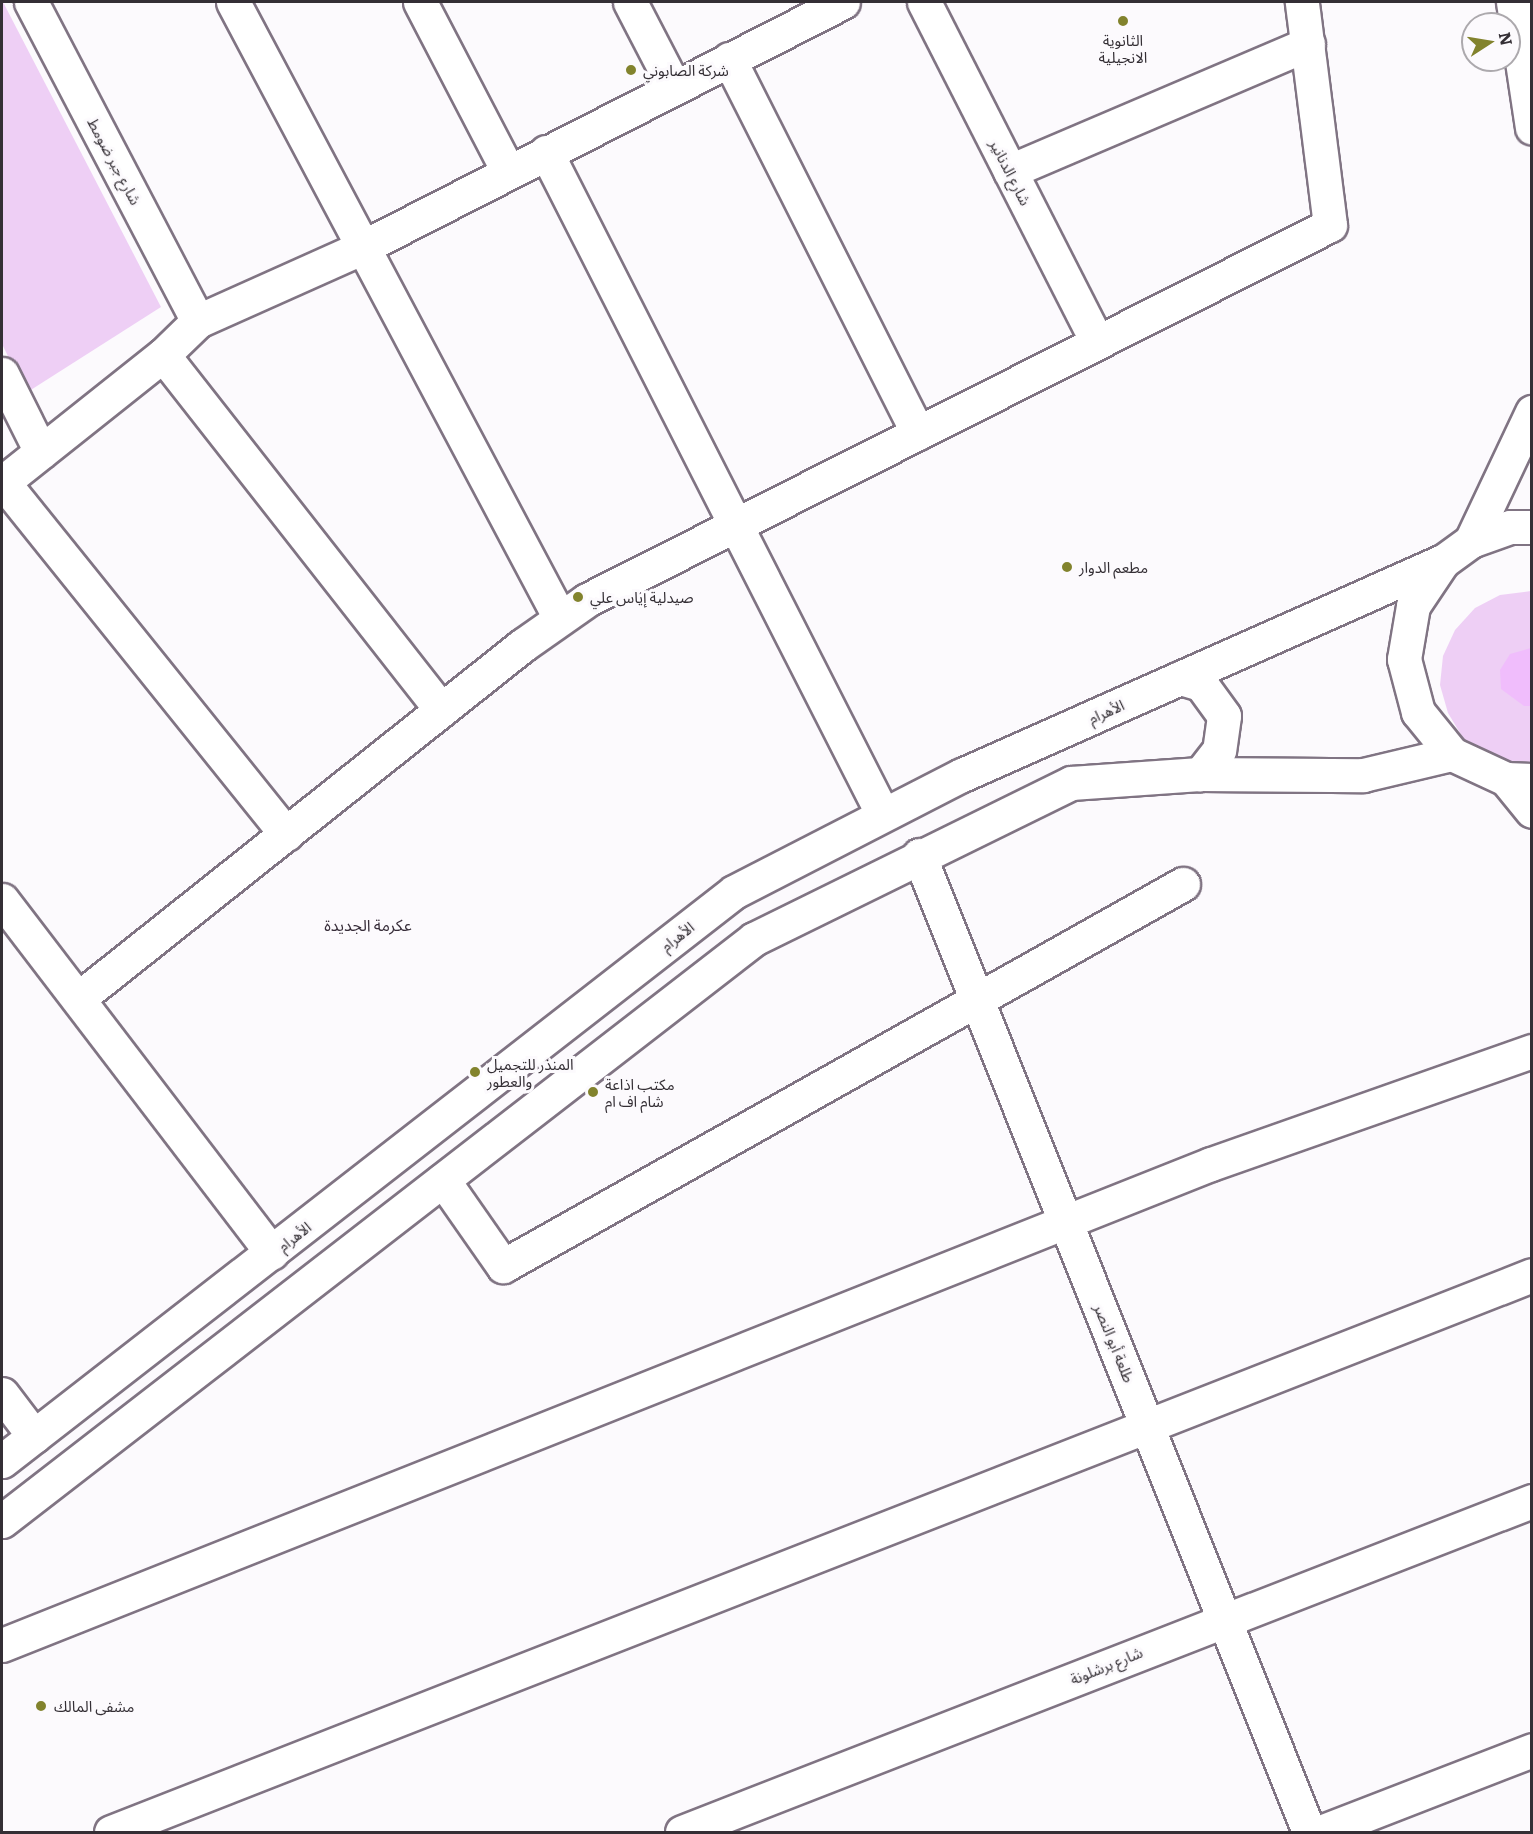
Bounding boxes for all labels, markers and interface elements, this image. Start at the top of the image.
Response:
north arrow [1461,12,1521,72]
marker: الثانوية الانجيلية [1116,14,1130,28]
place label: الثانوية الانجيلية [1099,30,1147,65]
text: N [1494,30,1520,48]
place label: شركة الصابوني [643,61,729,79]
marker: شركة الصابوني [624,63,638,77]
street label: شارع جبر ضومط [84,114,146,208]
street label: شارع الدنانير [987,136,1035,208]
place label: مطعم الدوار [1079,558,1148,576]
marker: مطعم الدوار [1060,560,1074,574]
place label: صيدلية إياس علي [590,588,693,606]
marker: صيدلية إياس علي [571,590,585,604]
street label: الأهرام [1085,695,1127,727]
district label: عكرمة الجديدة [324,914,412,934]
street label: الأهرام [657,917,697,955]
place label: المنذر للتجميل والعطور [487,1054,574,1089]
marker: المنذر للتجميل والعطور [468,1065,482,1079]
place label: مكتب اذاعة شام اف ام [605,1074,675,1109]
marker: مكتب اذاعة شام اف ام [586,1085,600,1099]
street label: الأهرام [274,1217,314,1255]
street label: طلعة أبو النصر [1091,1301,1139,1385]
street label: شارع برشلونة [1067,1642,1145,1688]
marker: مشفى المالك [32,1697,50,1715]
place label: مشفى المالك [54,1697,134,1715]

